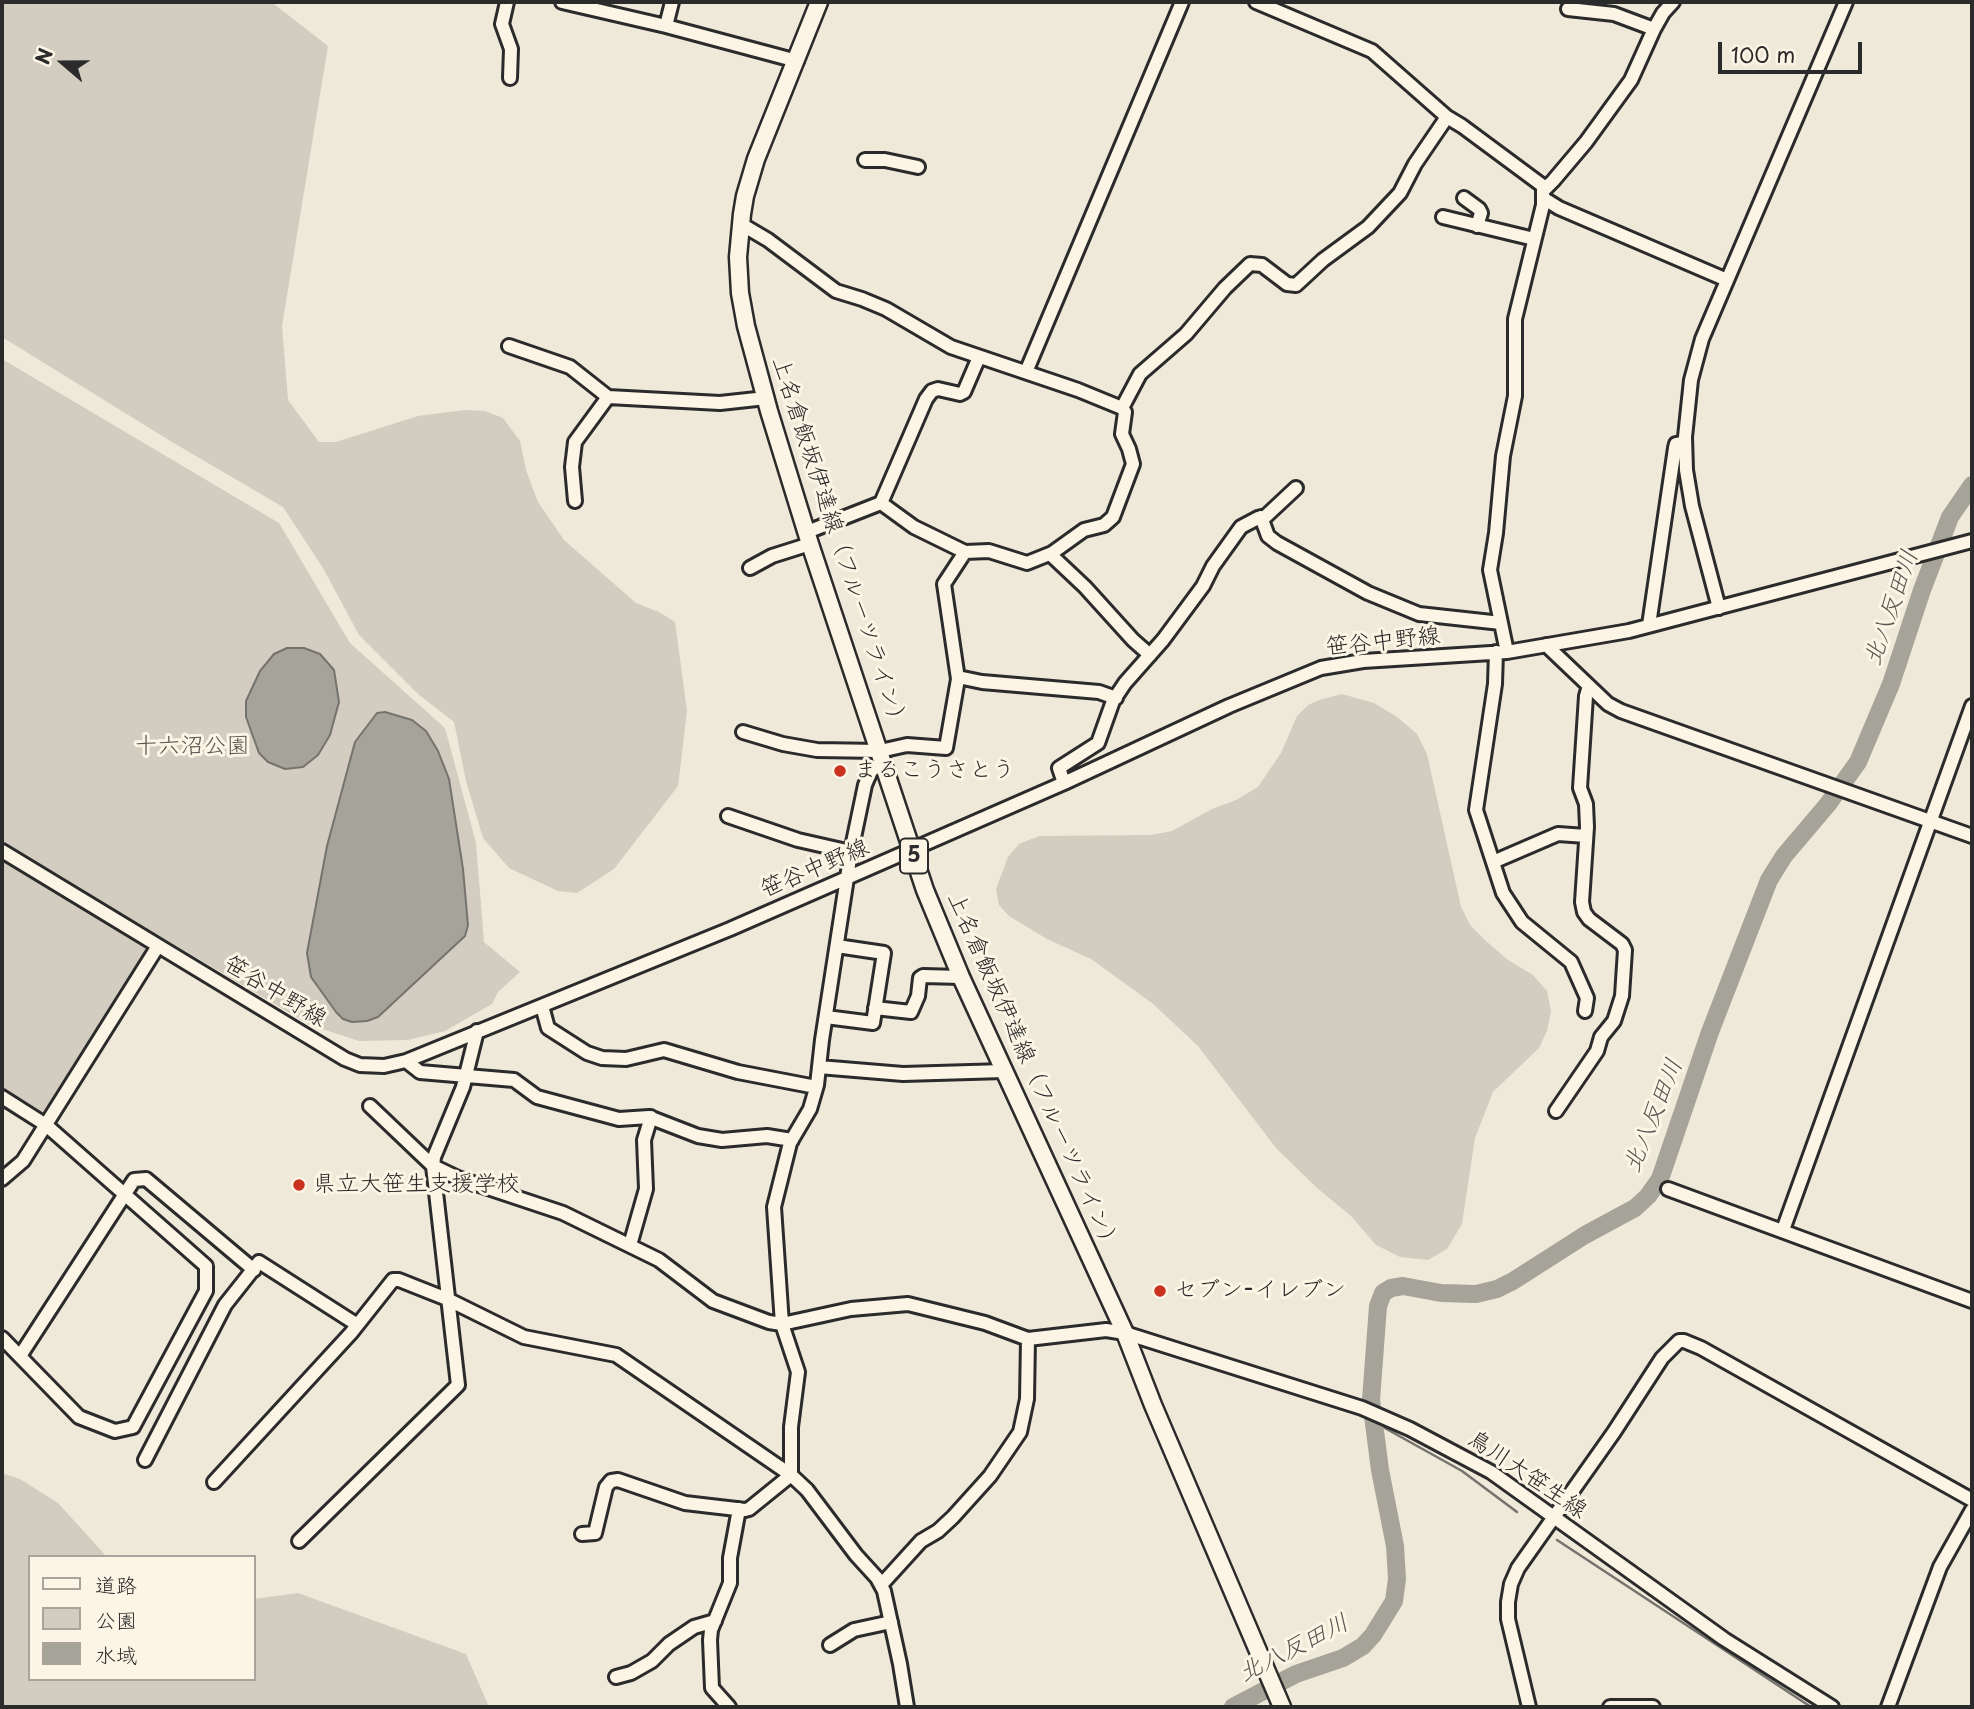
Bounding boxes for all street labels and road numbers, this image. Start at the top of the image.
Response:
street label: 上名倉飯坂伊達線（フルーツライン） [765,353,913,735]
street label: 笹谷中野線 [1324,622,1442,662]
street label: 笹谷中野線 [757,834,873,904]
road number: 5 [900,838,928,874]
street label: 上名倉飯坂伊達線（フルーツライン） [941,888,1125,1258]
street label: 笹谷中野線 [219,951,331,1033]
street label: 鳥川大笹生線 [1462,1425,1592,1525]

